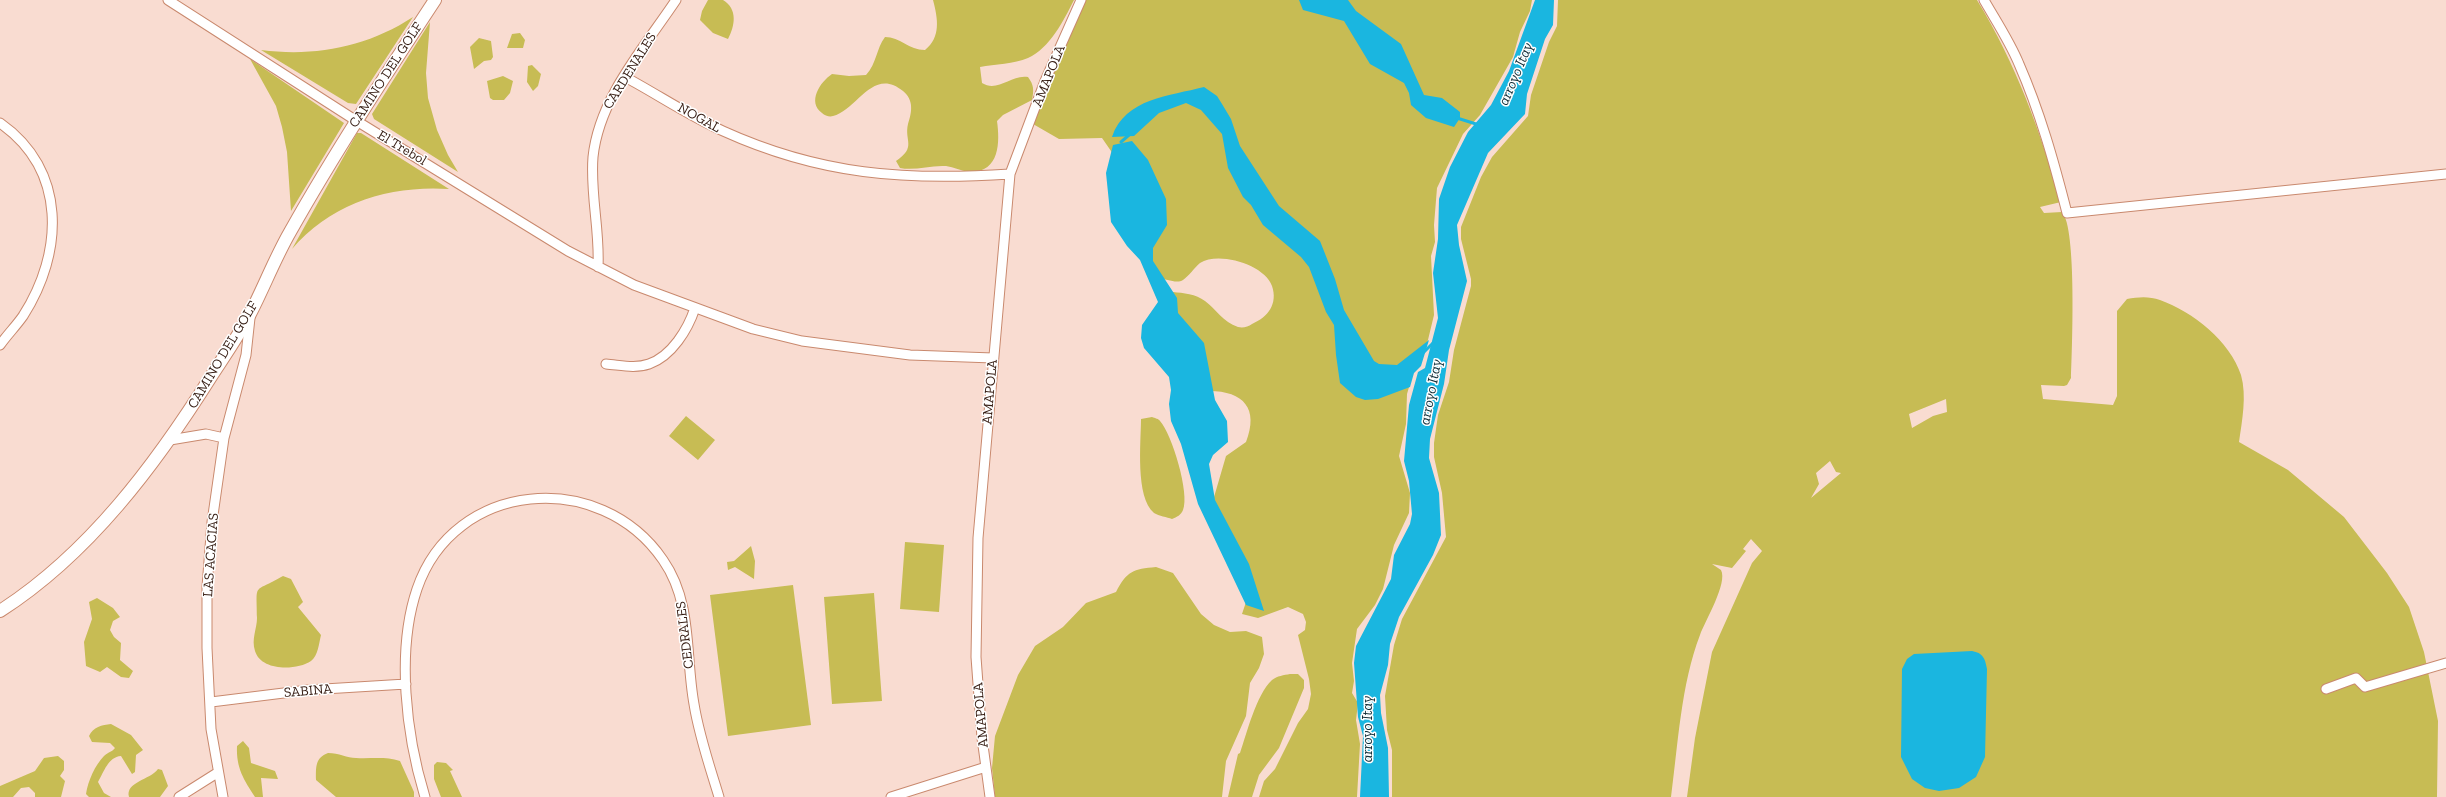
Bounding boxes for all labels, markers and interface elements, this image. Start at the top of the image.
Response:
street label: CAMINO DEL GOLF [346,19,426,131]
street label: CARDENALES [600,30,660,112]
water label: arroyo Itay [1495,40,1537,108]
street label: AMAPOLA [1029,43,1069,109]
street label: NOGAL [675,99,723,137]
street label: El Trebol [374,127,430,169]
street label: CAMINO DEL GOLF [184,298,262,412]
water label: arroyo Itay [1416,358,1446,426]
street label: AMAPOLA [979,359,1001,425]
street label: LAS ACACIAS [200,513,222,597]
street label: CEDRALES [673,600,697,670]
street label: SABINA [283,681,333,701]
street label: AMAPOLA [970,682,992,748]
water label: arroyo Itay [1359,696,1377,762]

